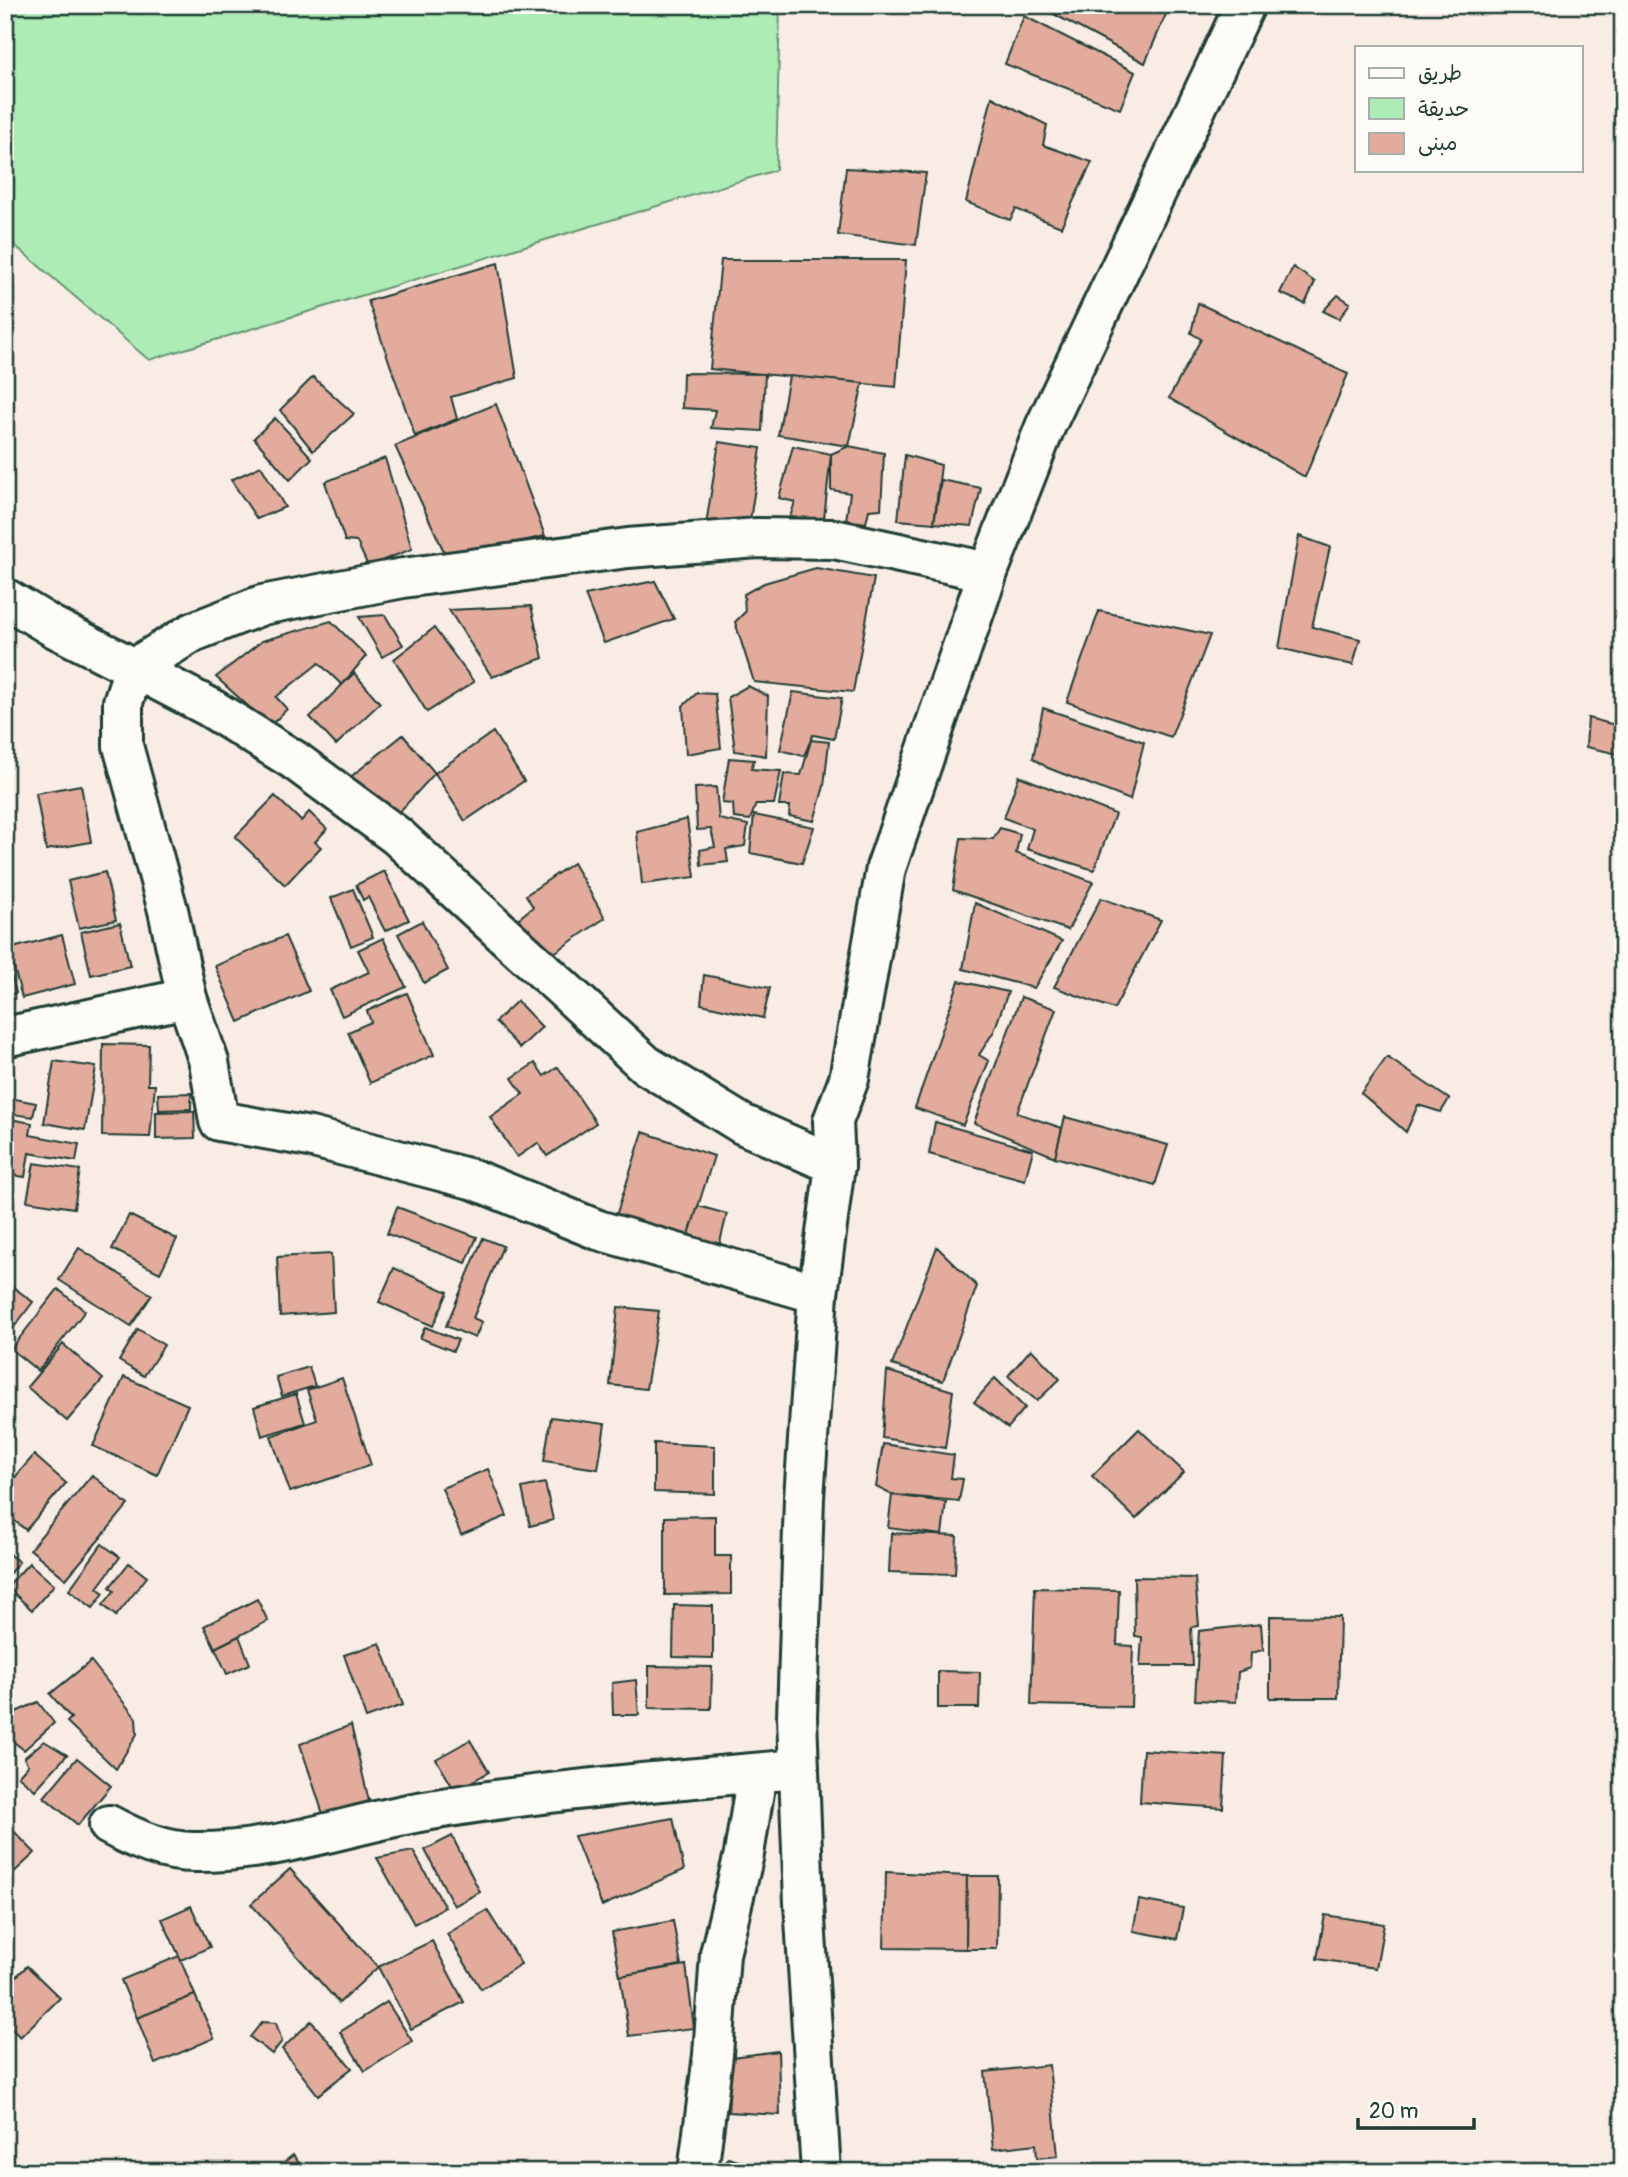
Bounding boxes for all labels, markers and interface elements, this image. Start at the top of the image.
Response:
legend [1355,46,1582,172]
text: طريق [1418,60,1462,87]
text: حديقة [1418,96,1469,123]
text: مبنى [1418,130,1457,157]
scale bar [1358,2086,1474,2130]
text: 20 m [1369,2098,1418,2125]

